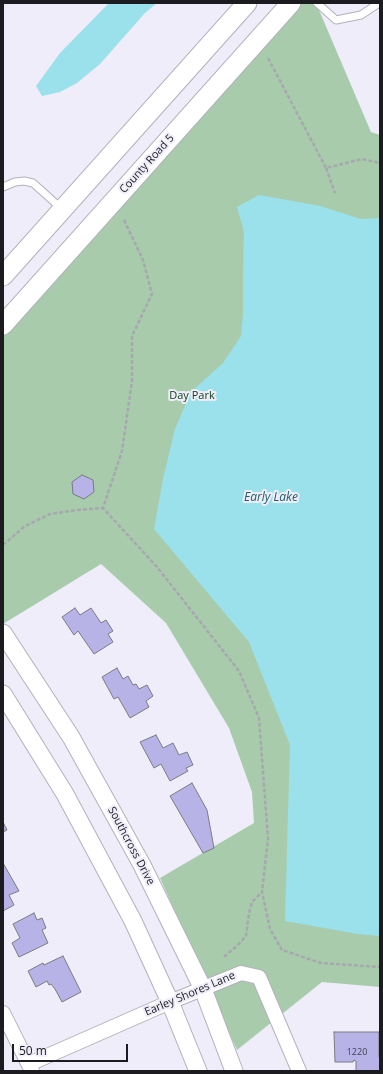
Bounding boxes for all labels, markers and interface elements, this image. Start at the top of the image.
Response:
street label: County Road 5 [117,132,177,196]
park label: Day Park [169,389,215,403]
water label: Early Lake [244,491,298,505]
street label: Southcross Drive [105,805,157,887]
street label: Earley Shores Lane [143,969,237,1019]
scale bar [14,1036,130,1062]
text: 50 m [19,1042,47,1059]
house number: 1220 [347,1047,367,1057]

